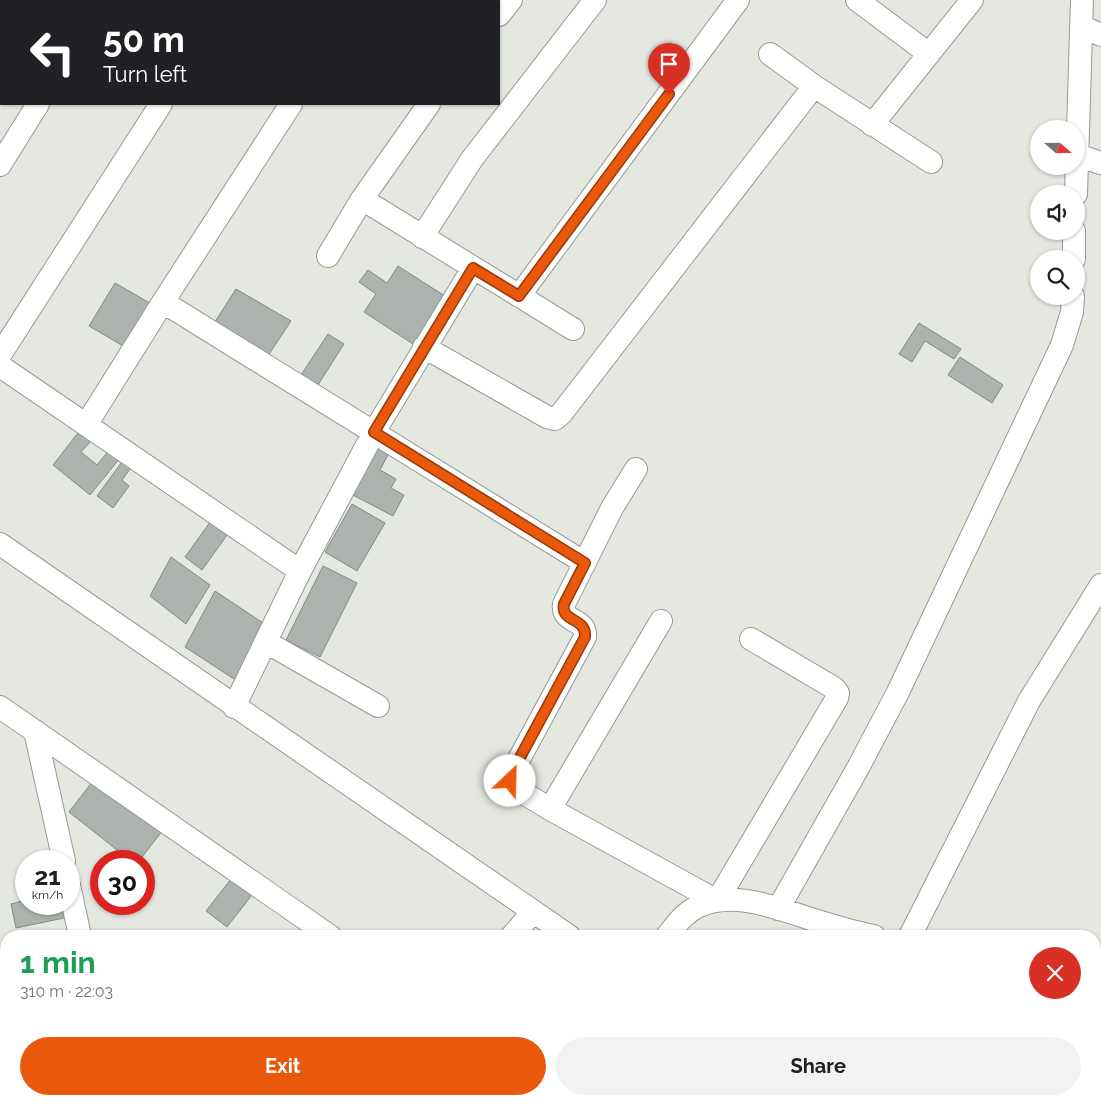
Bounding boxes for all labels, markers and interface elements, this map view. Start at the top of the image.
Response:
text: 50 m [103,19,185,60]
icon: left [20,20,85,85]
pin [648,43,690,94]
icon: arrive [655,50,683,78]
text: Turn left [103,61,187,87]
north arrow [1030,120,1085,175]
map controls [1030,120,1085,305]
button: sound [1030,185,1085,240]
button: search [1030,250,1085,305]
position arrow [483,754,535,806]
speed limit sign: 30 [90,850,155,915]
text: 21 [34,861,61,891]
text: km/h [32,888,63,902]
text: 1 min [20,945,96,980]
button: close [1029,947,1081,999]
text: 310 m · 22:03 [20,982,113,1001]
button: Exit [20,1037,546,1095]
button: Share [556,1037,1081,1095]

